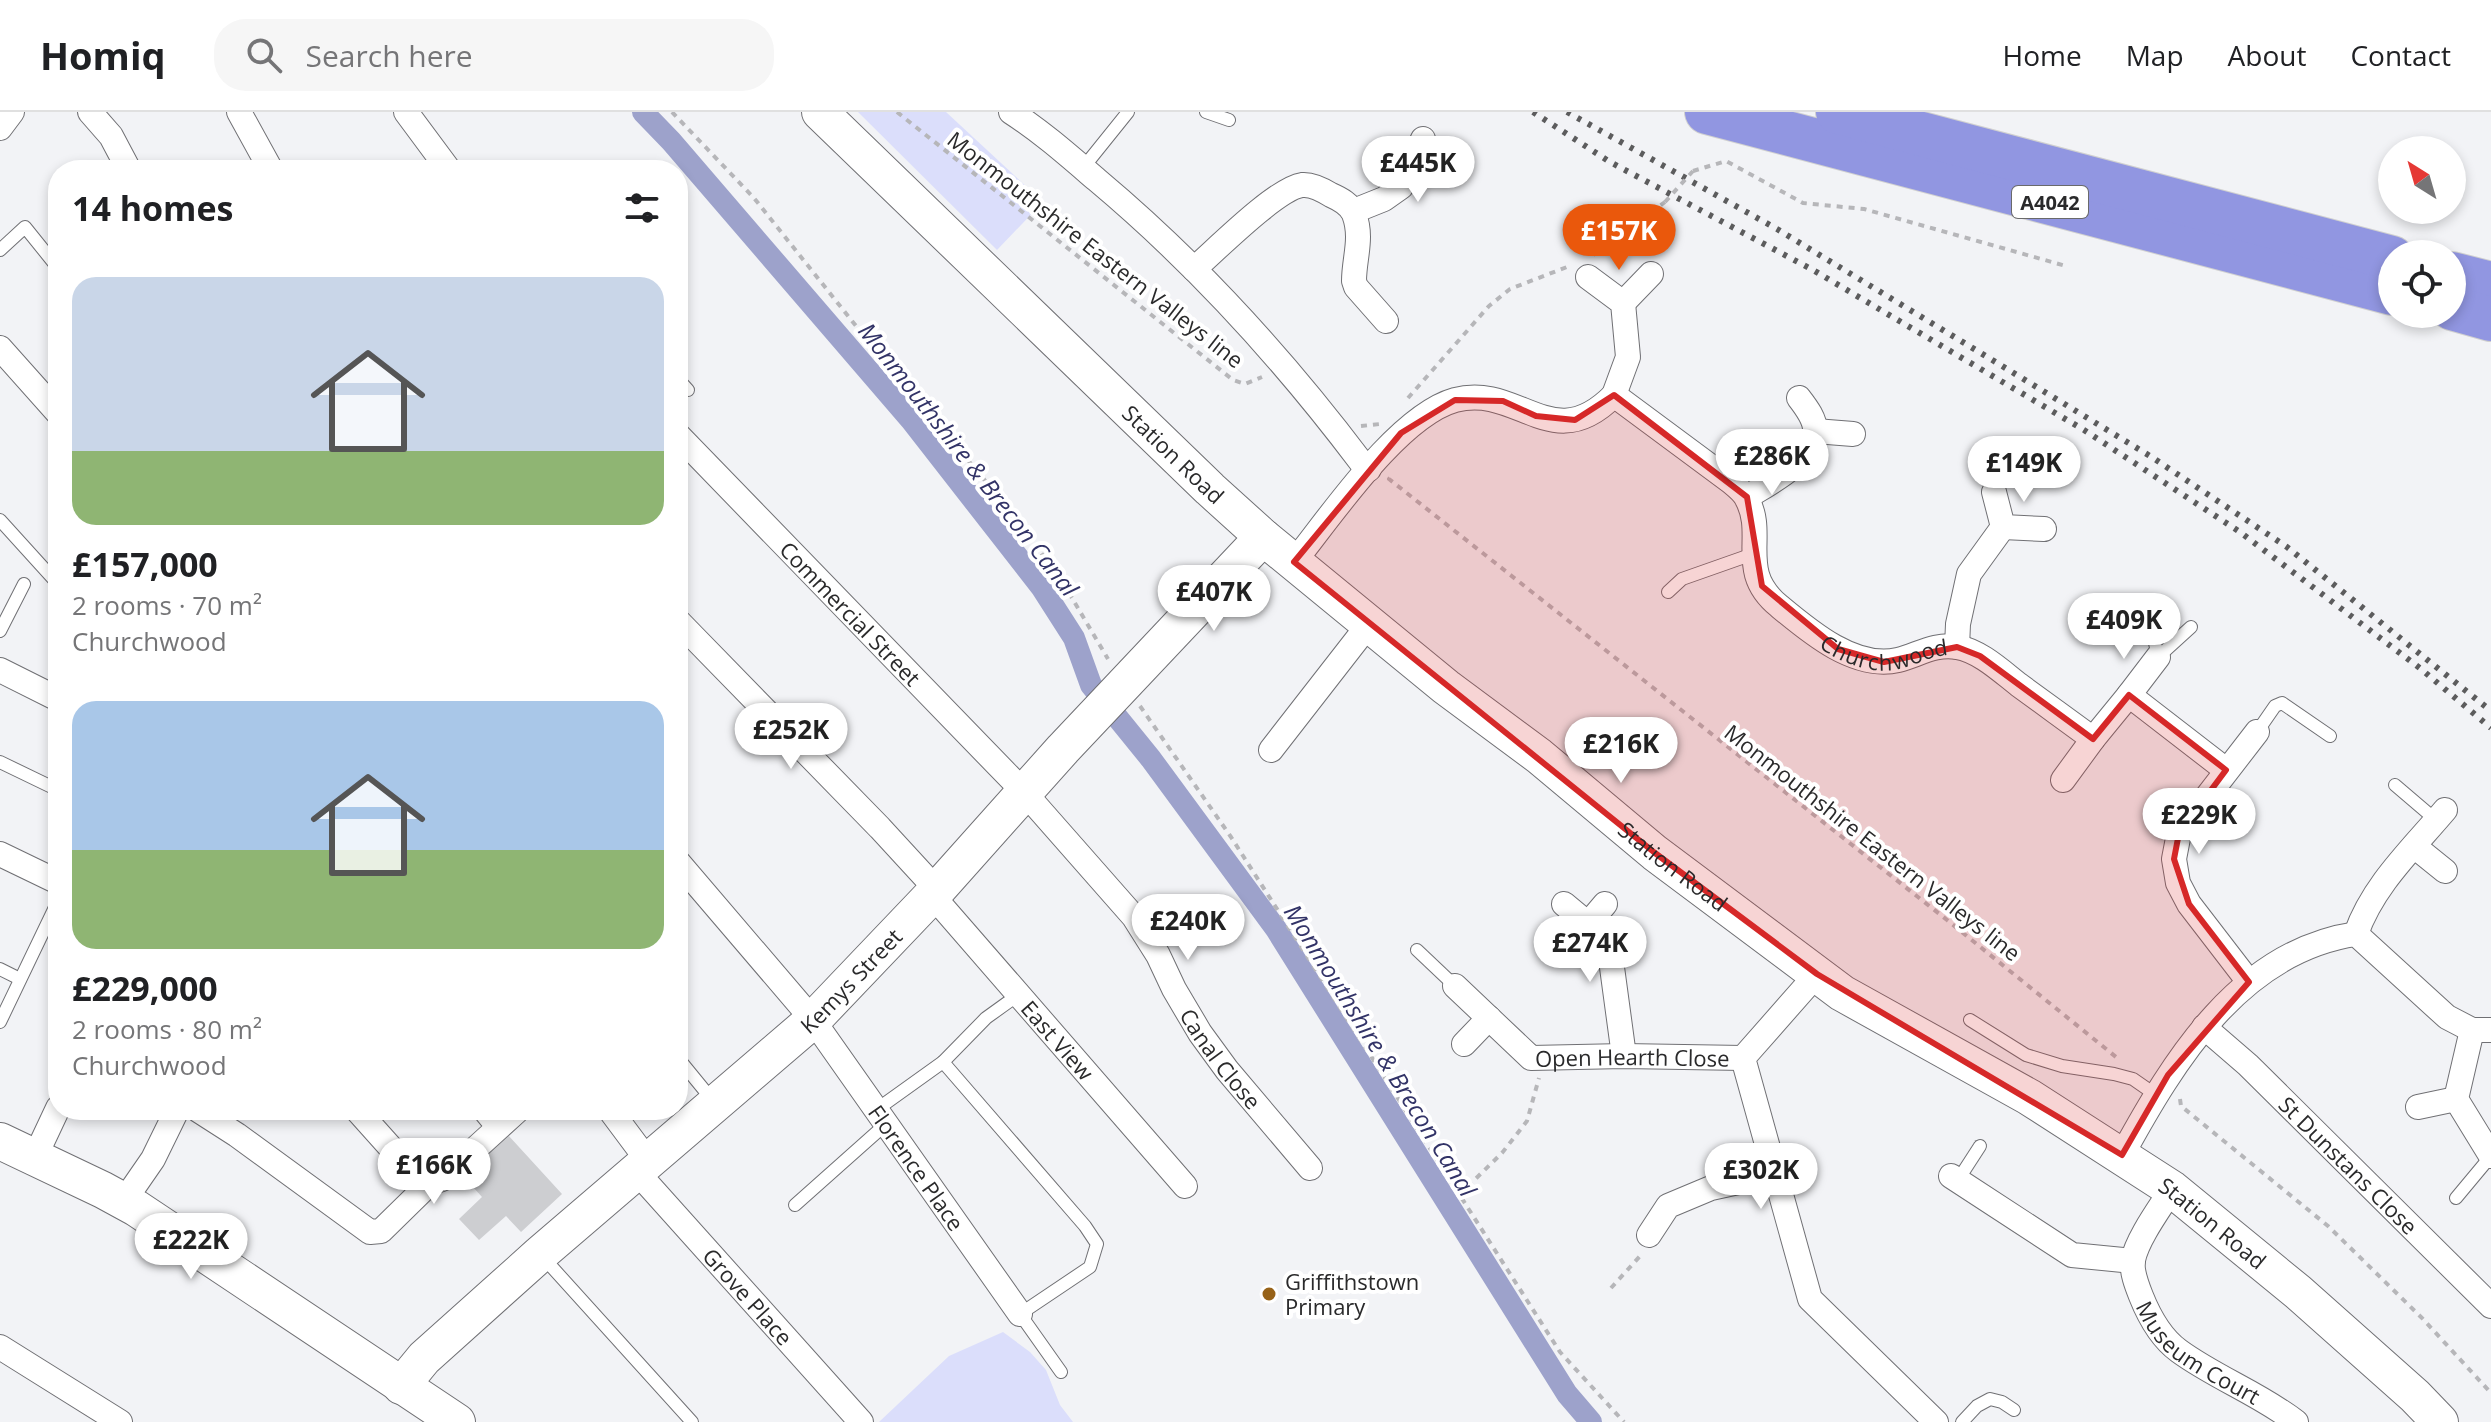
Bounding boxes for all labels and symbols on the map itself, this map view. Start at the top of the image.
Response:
street label: Monmouthshire Eastern Valleys line [942,124,1250,374]
pin: £445K [1362,136,1474,204]
north arrow [2378,136,2466,224]
road number: A4042 [2012,186,2088,218]
pin: £157K [1563,204,1675,272]
water label: Monmouthshire & Brecon Canal [852,315,1087,604]
street label: Station Road [1116,398,1231,510]
pin: £286K [1716,429,1828,497]
pin: £149K [1968,436,2080,504]
street label: Commercial Street [774,534,928,692]
pin: £407K [1158,565,1270,633]
pin: £409K [2068,593,2180,661]
street label: Churchwood [1815,627,1949,677]
pin: £252K [735,703,847,771]
pin: £216K [1565,717,1677,785]
street label: Monmouthshire Eastern Valleys line [1719,717,2027,967]
pin: £229K [2143,788,2255,856]
street label: Station Road [1613,814,1734,918]
pin: £240K [1132,894,1244,962]
water label: Monmouthshire & Brecon Canal [1277,897,1485,1203]
pin: £274K [1534,916,1646,984]
street label: Kemys Street [793,921,908,1040]
street label: East View [1015,994,1101,1086]
street label: Canal Close [1174,1002,1268,1115]
street label: Open Hearth Close [1535,1041,1730,1073]
street label: St Dunstans Close [2273,1089,2425,1240]
street label: Florence Place [862,1098,971,1236]
pin: £166K [378,1138,490,1206]
pin: £302K [1705,1143,1817,1211]
street label: Station Road [2153,1170,2273,1275]
pin: £222K [135,1213,247,1281]
street label: Grove Place [697,1241,800,1351]
place label: Griffithstown Primary [1285,1266,1419,1321]
marker: Griffithstown Primary [1260,1285,1278,1303]
street label: Museum Court [2130,1296,2266,1411]

